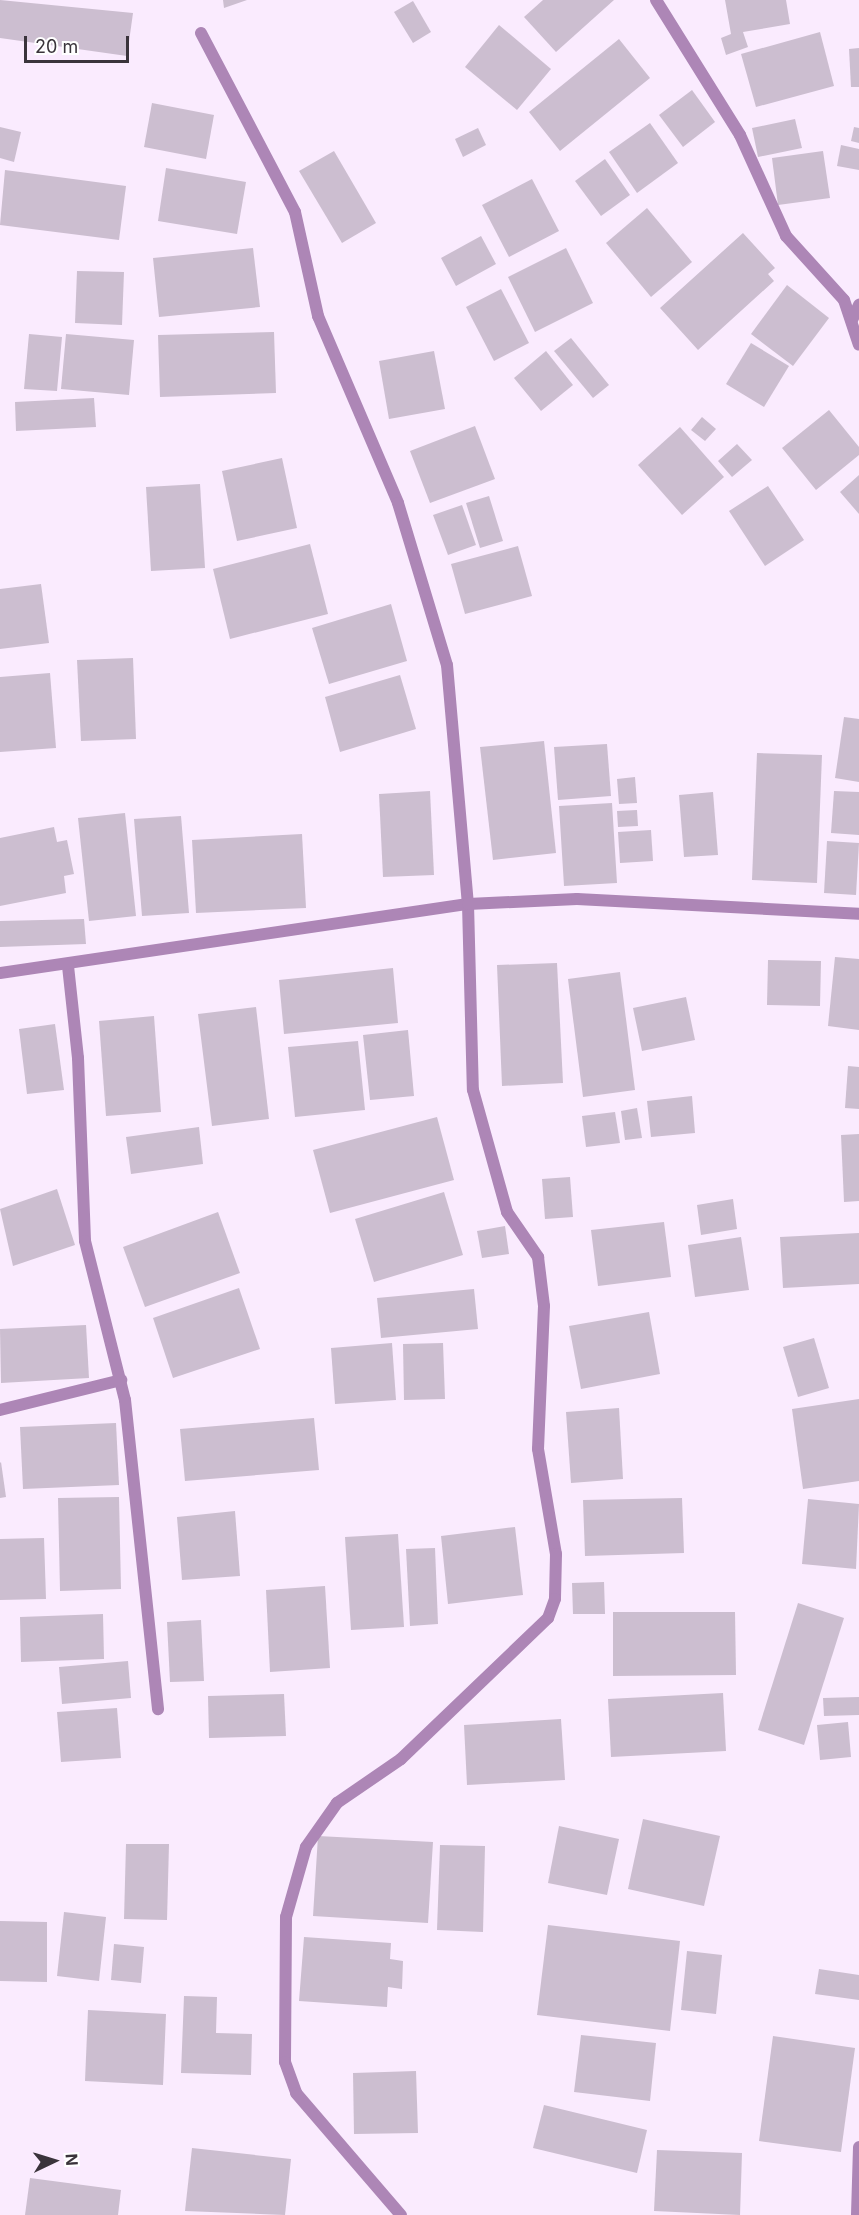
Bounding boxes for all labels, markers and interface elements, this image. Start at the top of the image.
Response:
scale bar [27,24,132,62]
text: 20 m [35,36,78,57]
north arrow [24,2131,84,2191]
text: N [62,2153,82,2167]

